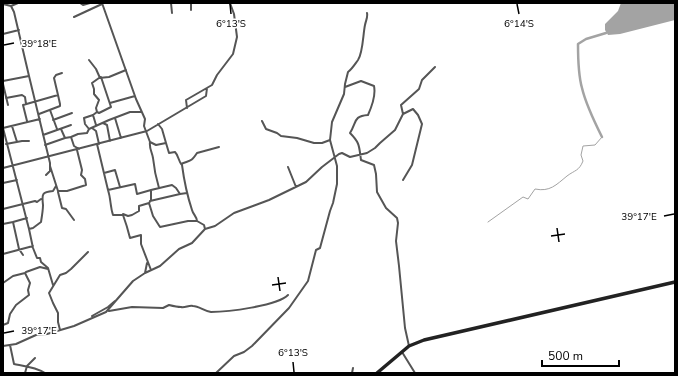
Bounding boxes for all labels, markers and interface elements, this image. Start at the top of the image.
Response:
text: 6°13'S [216,17,246,31]
text: 6°14'S [504,17,534,31]
text: 39°18'E [21,37,57,51]
text: 39°17'E [621,210,657,224]
text: 39°17'E [21,324,57,338]
scale bar [542,342,619,368]
text: 6°13'S [278,346,308,360]
text: 500 m [548,348,583,364]

